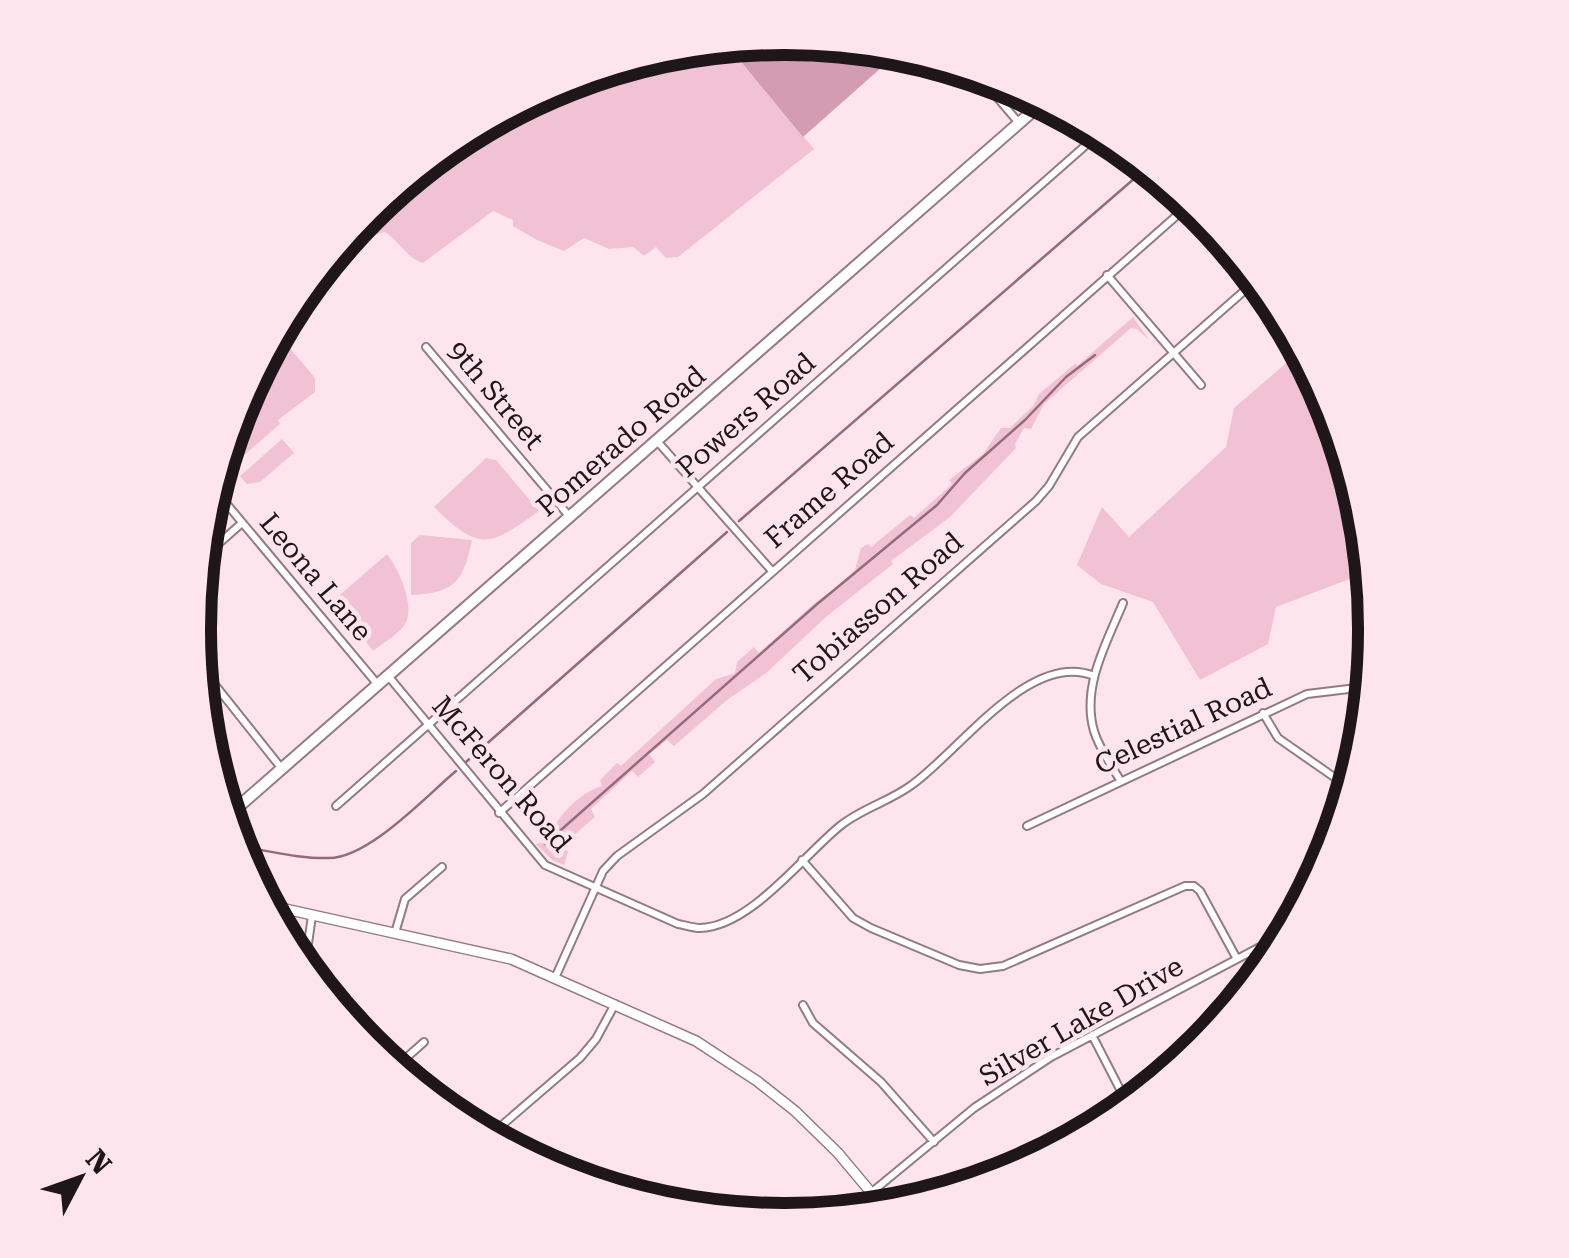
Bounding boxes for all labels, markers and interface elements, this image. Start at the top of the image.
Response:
street label: 9th Street [441,334,551,456]
street label: Powers Road [670,346,822,484]
street label: Pomerado Road [530,359,712,523]
street label: Frame Road [758,425,900,555]
street label: Leona Lane [253,506,379,648]
street label: Tobiasson Road [787,525,970,691]
street label: Celestial Road [1089,671,1277,781]
street label: McFeron Road [425,689,579,859]
street label: Silver Lake Drive [973,949,1189,1093]
north arrow [30,1128,130,1228]
text: N [79,1143,118,1181]

